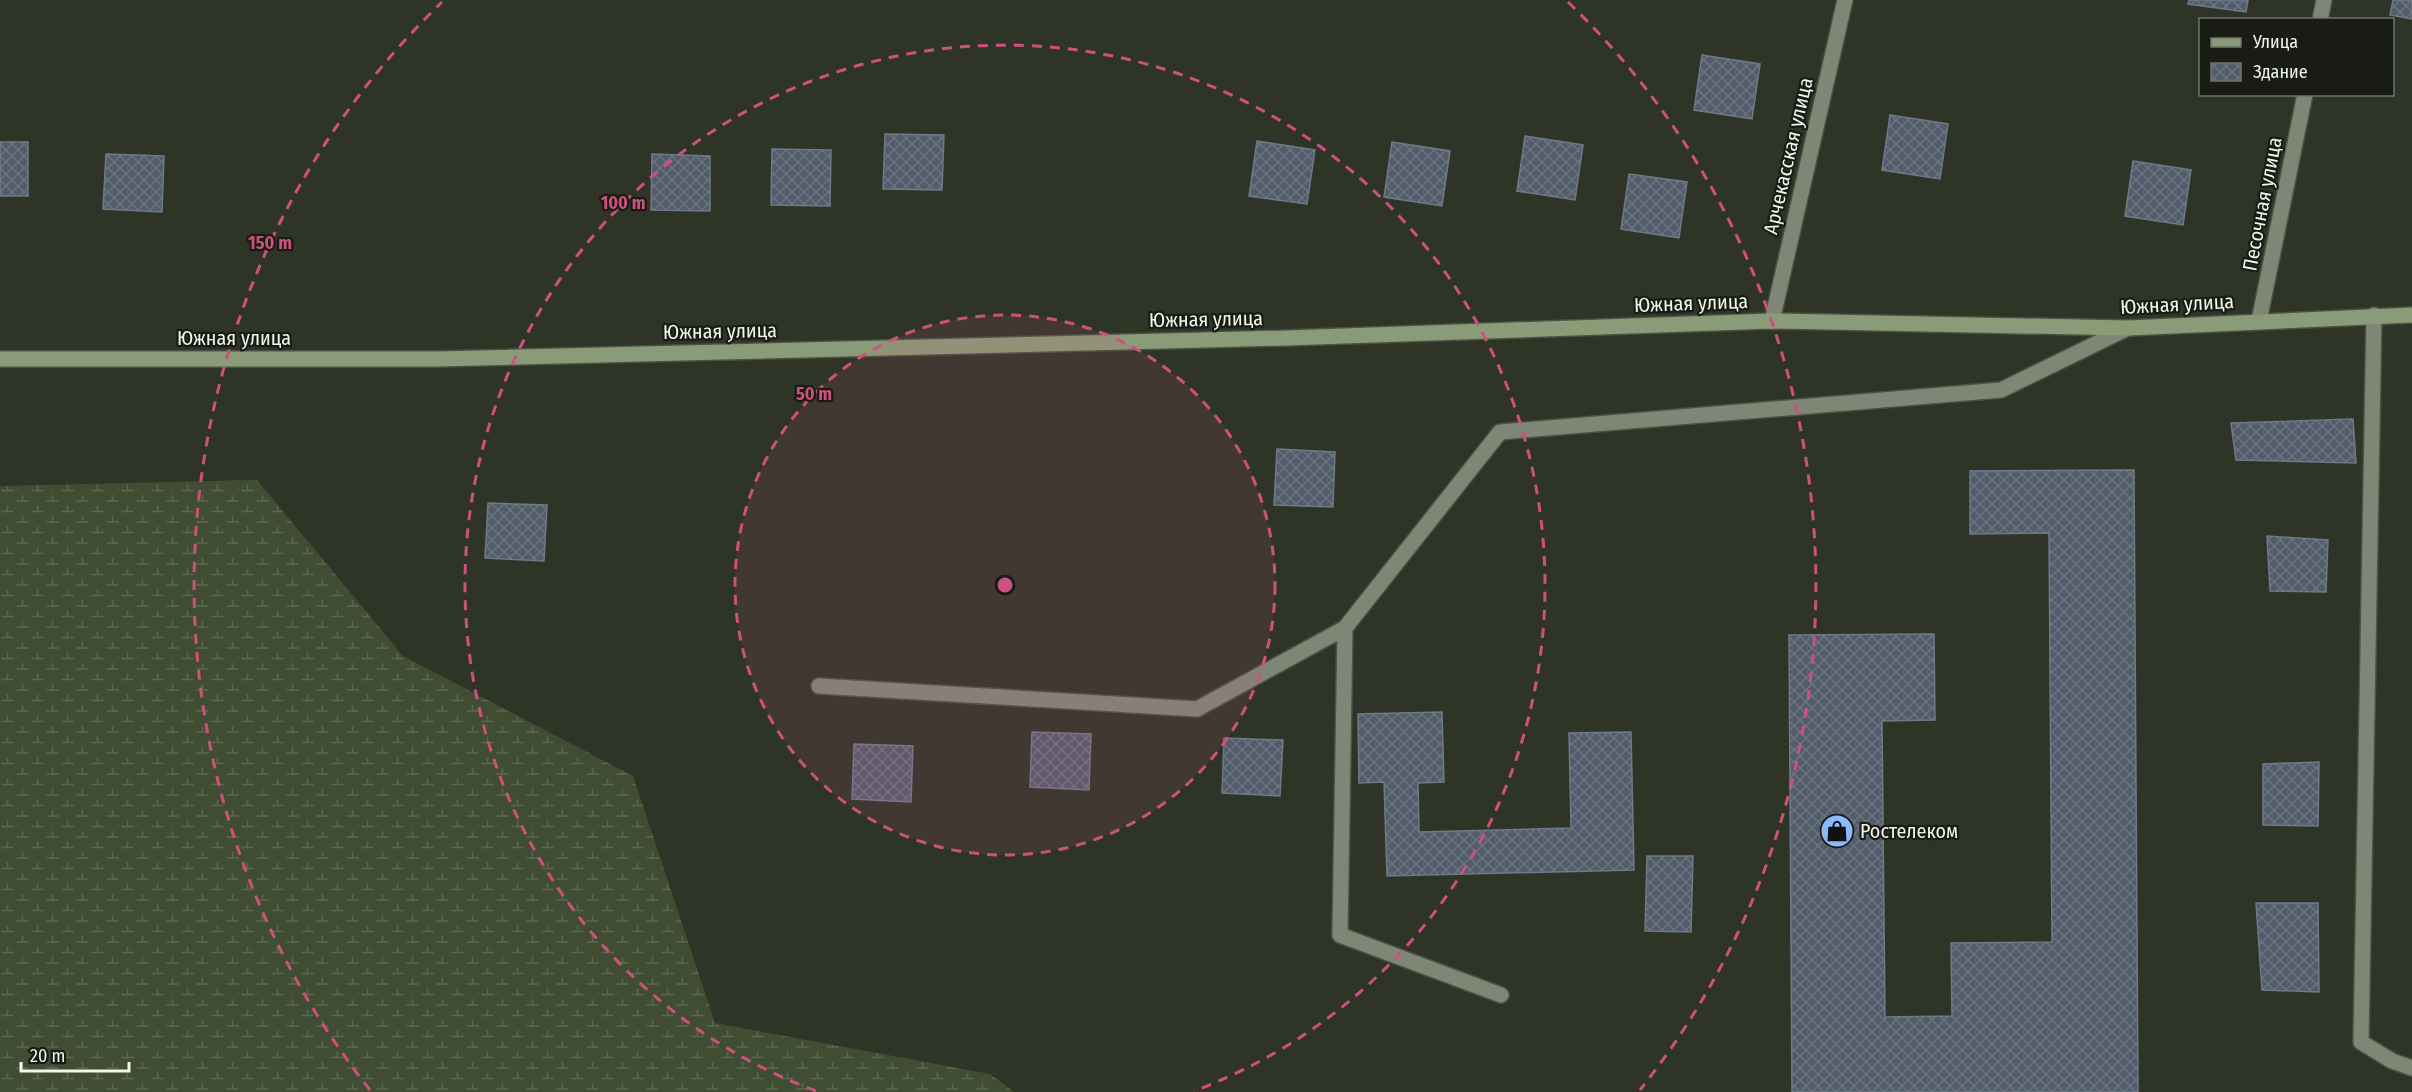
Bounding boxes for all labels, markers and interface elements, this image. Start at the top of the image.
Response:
legend [2199,18,2394,96]
text: Улица [2252,31,2298,53]
text: Здание [2253,61,2308,83]
street label: Арчекасская улица [1758,75,1818,237]
street label: Песочная улица [2237,135,2287,273]
text: 100 m [601,192,645,214]
text: 150 m [248,232,292,254]
street label: Южная улица [1634,289,1748,317]
street label: Южная улица [2119,289,2235,319]
street label: Южная улица [1149,306,1263,332]
street label: Южная улица [663,318,777,344]
street label: Южная улица [177,326,291,350]
text: 50 m [796,383,832,405]
centre of rings [995,575,1015,595]
shop icon: Ростелеком [1819,813,1855,849]
place label: Ростелеком [1860,819,1958,843]
scale bar [21,1035,129,1073]
text: 20 m [30,1045,65,1067]

